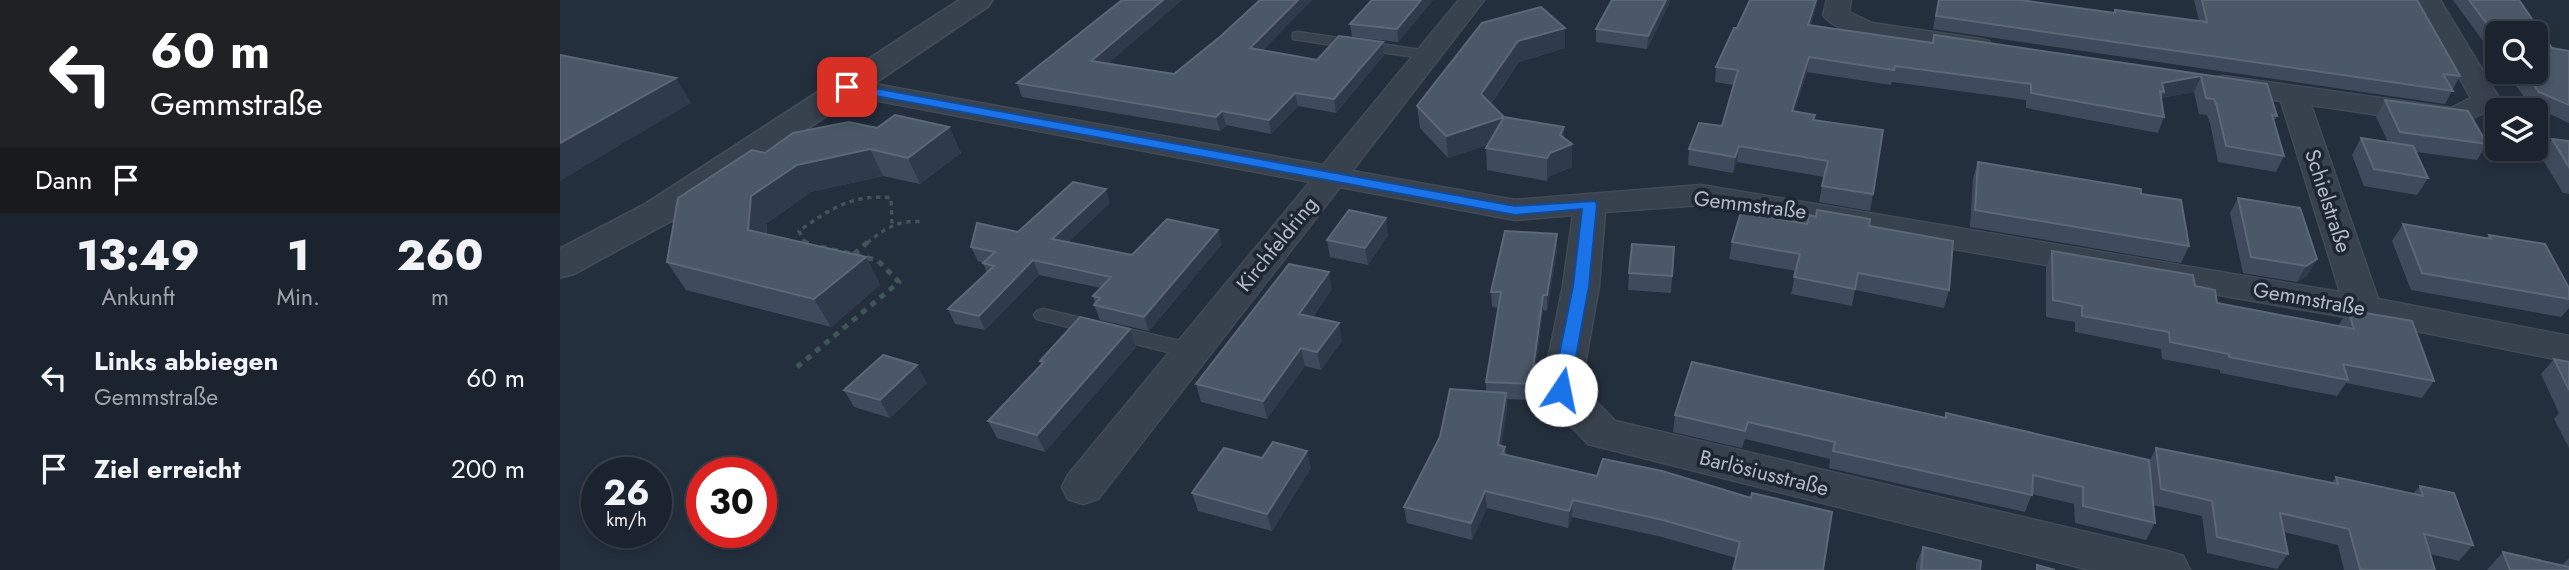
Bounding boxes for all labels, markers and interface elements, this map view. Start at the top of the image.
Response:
text: 60 m [150,16,270,86]
map controls [2485,21,2548,161]
button: search [2485,21,2548,84]
icon: left [35,28,126,119]
pin [817,57,877,117]
icon: arrive [828,68,866,106]
text: Gemmstraße [150,81,323,127]
button: layers [2485,98,2548,161]
street label: Schielstraße [2297,145,2359,257]
text: Dann [35,161,93,199]
icon: arrive [107,161,145,199]
street label: Gemmstraße [1692,183,1808,227]
street label: Kirchfeldring [1229,190,1325,298]
text: 13:49 [77,225,200,286]
text: 1 [287,225,309,286]
text: 260 [397,225,483,286]
street label: Gemmstraße [2251,274,2368,324]
text: Ankunft [102,280,175,314]
text: Min. [276,280,320,314]
text: m [431,280,449,314]
text: Links abbiegen [94,342,278,380]
position arrow [1524,353,1598,427]
icon: left [35,359,73,397]
text: 60 m [466,359,525,397]
text: Gemmstraße [94,380,218,414]
street label: Barlösiusstraße [1696,442,1832,504]
icon: arrive [35,450,73,488]
text: Ziel erreicht [94,450,241,488]
text: 200 m [451,450,525,488]
speed limit sign: 30 [686,457,777,548]
text: 26 [603,468,650,518]
text: km/h [606,507,647,533]

